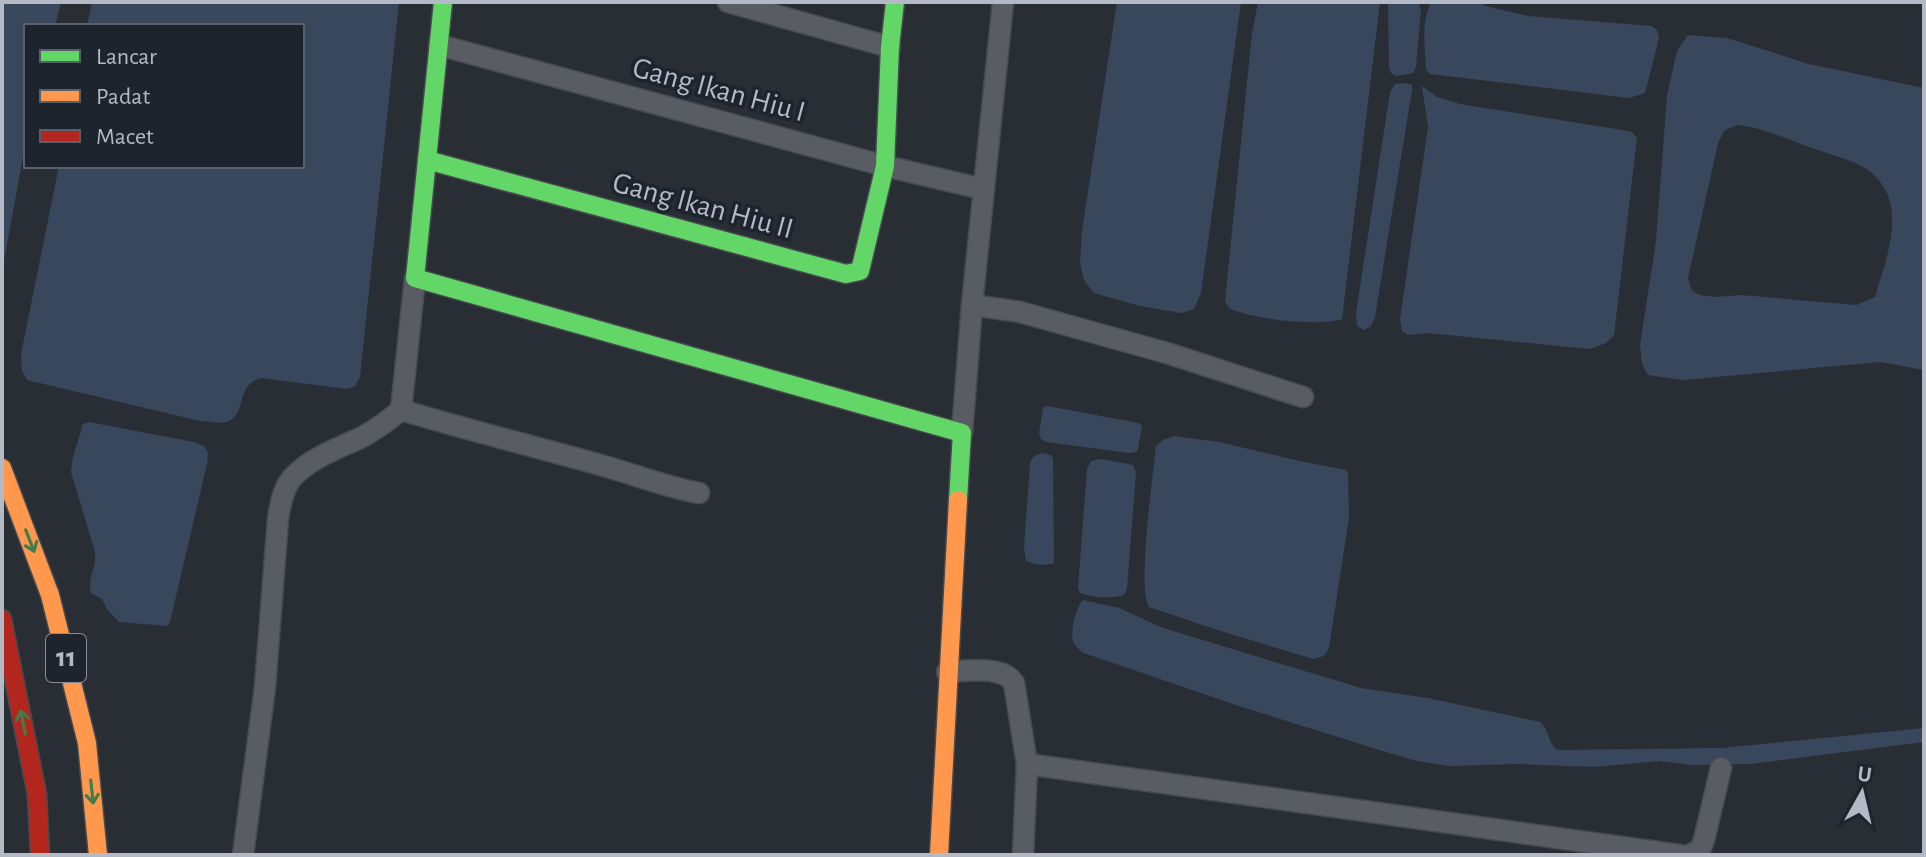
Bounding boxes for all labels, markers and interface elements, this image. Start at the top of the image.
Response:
legend [24,24,304,168]
text: Lancar [96,45,157,69]
street label: Gang Ikan Hiu I [629,53,809,127]
text: Padat [96,85,150,109]
text: Macet [96,125,154,149]
street label: Gang Ikan Hiu II [610,168,796,244]
one-way arrow [24,528,38,553]
road number: 11 [46,634,86,682]
one-way arrow [15,710,30,736]
north arrow [1822,753,1902,833]
text: U [1856,762,1873,786]
one-way arrow [84,778,99,805]

